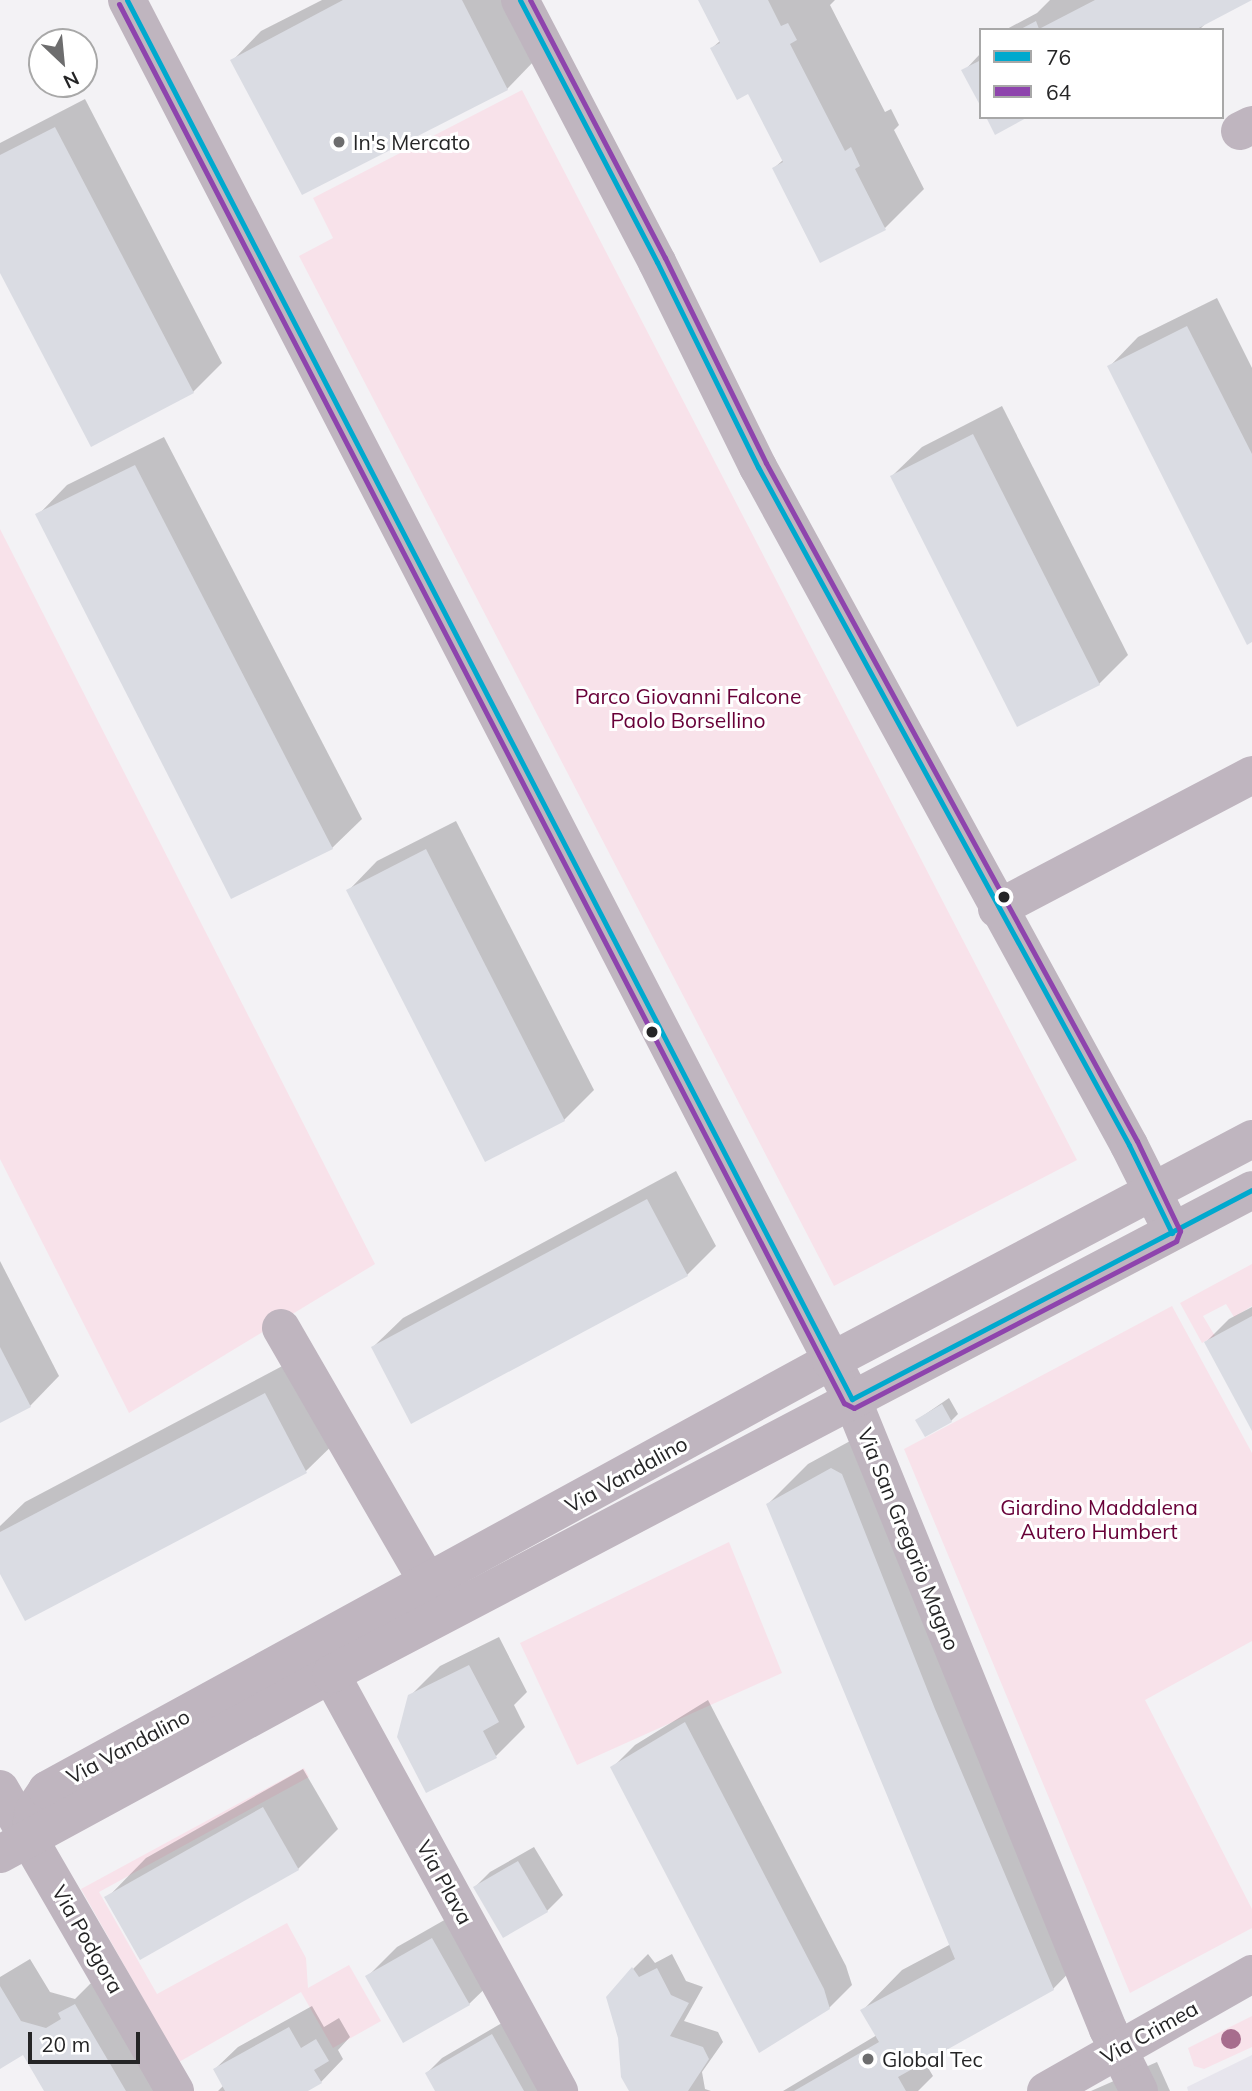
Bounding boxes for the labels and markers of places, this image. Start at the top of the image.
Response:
place label: In's Mercato [353,129,470,155]
marker: In's Mercato [331,134,347,150]
unlabelled marker [997,890,1011,904]
unlabelled marker [645,1025,659,1039]
place label: Global Tec [882,2046,983,2072]
marker: Global Tec [860,2051,876,2067]

